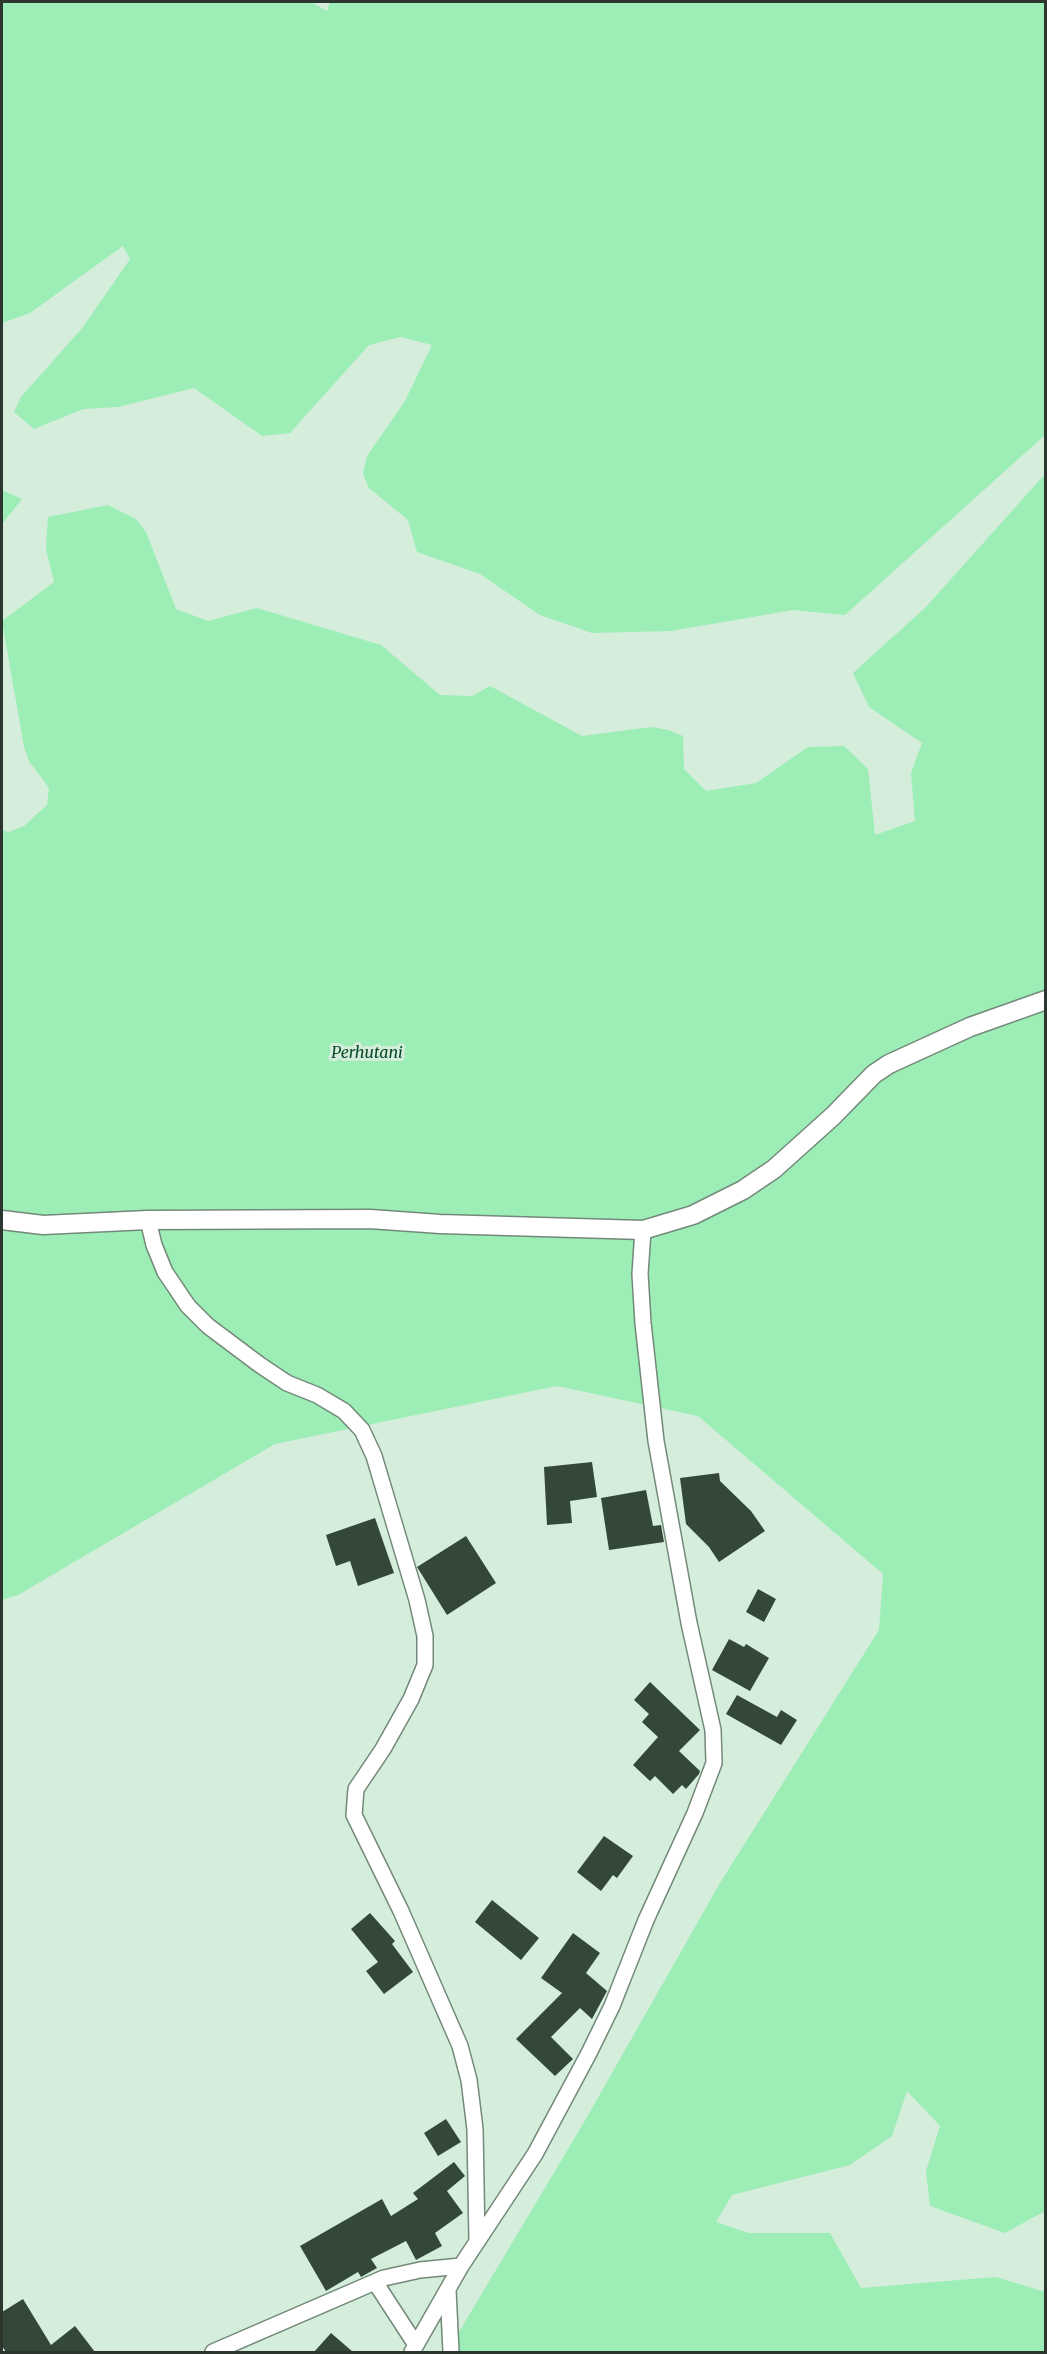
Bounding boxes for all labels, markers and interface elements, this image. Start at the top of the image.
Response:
park label: Perhutani [331,1043,403,1063]

